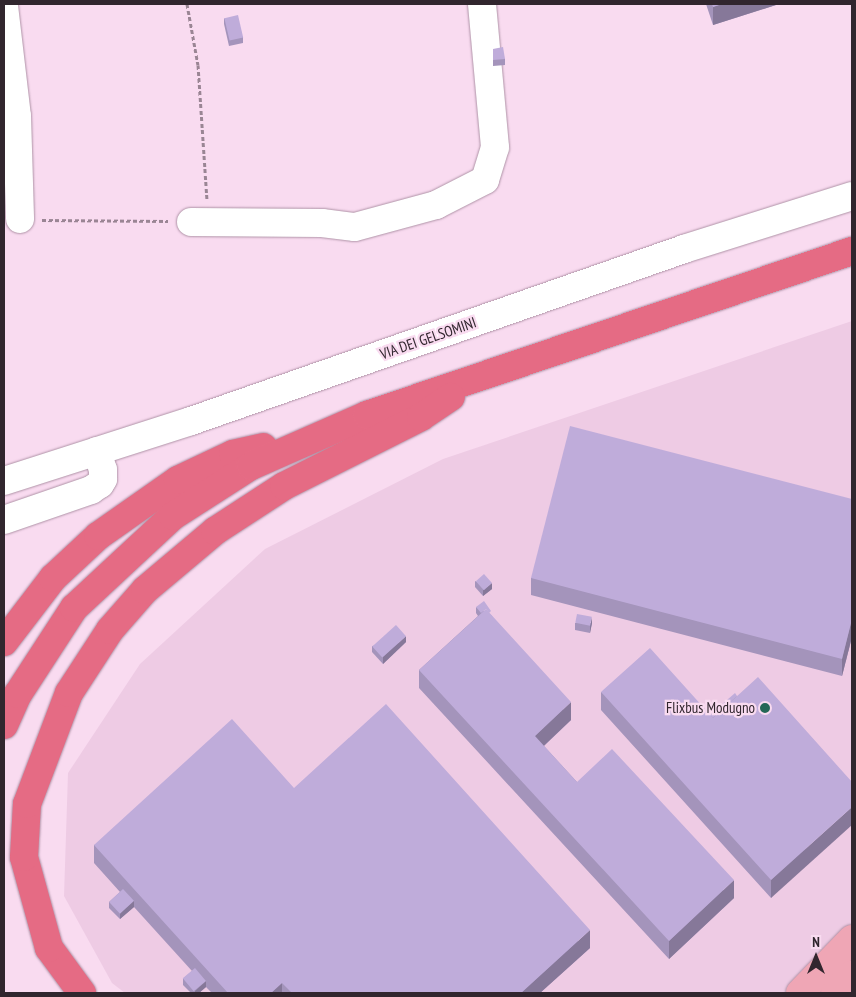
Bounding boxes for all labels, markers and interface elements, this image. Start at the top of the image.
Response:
street label: VIA DEI GELSOMINI [377,313,479,363]
place label: Flixbus Modugno [666,699,755,717]
marker: Flixbus Modugno [759,702,771,714]
north arrow [791,932,841,982]
text: N [812,933,820,951]

